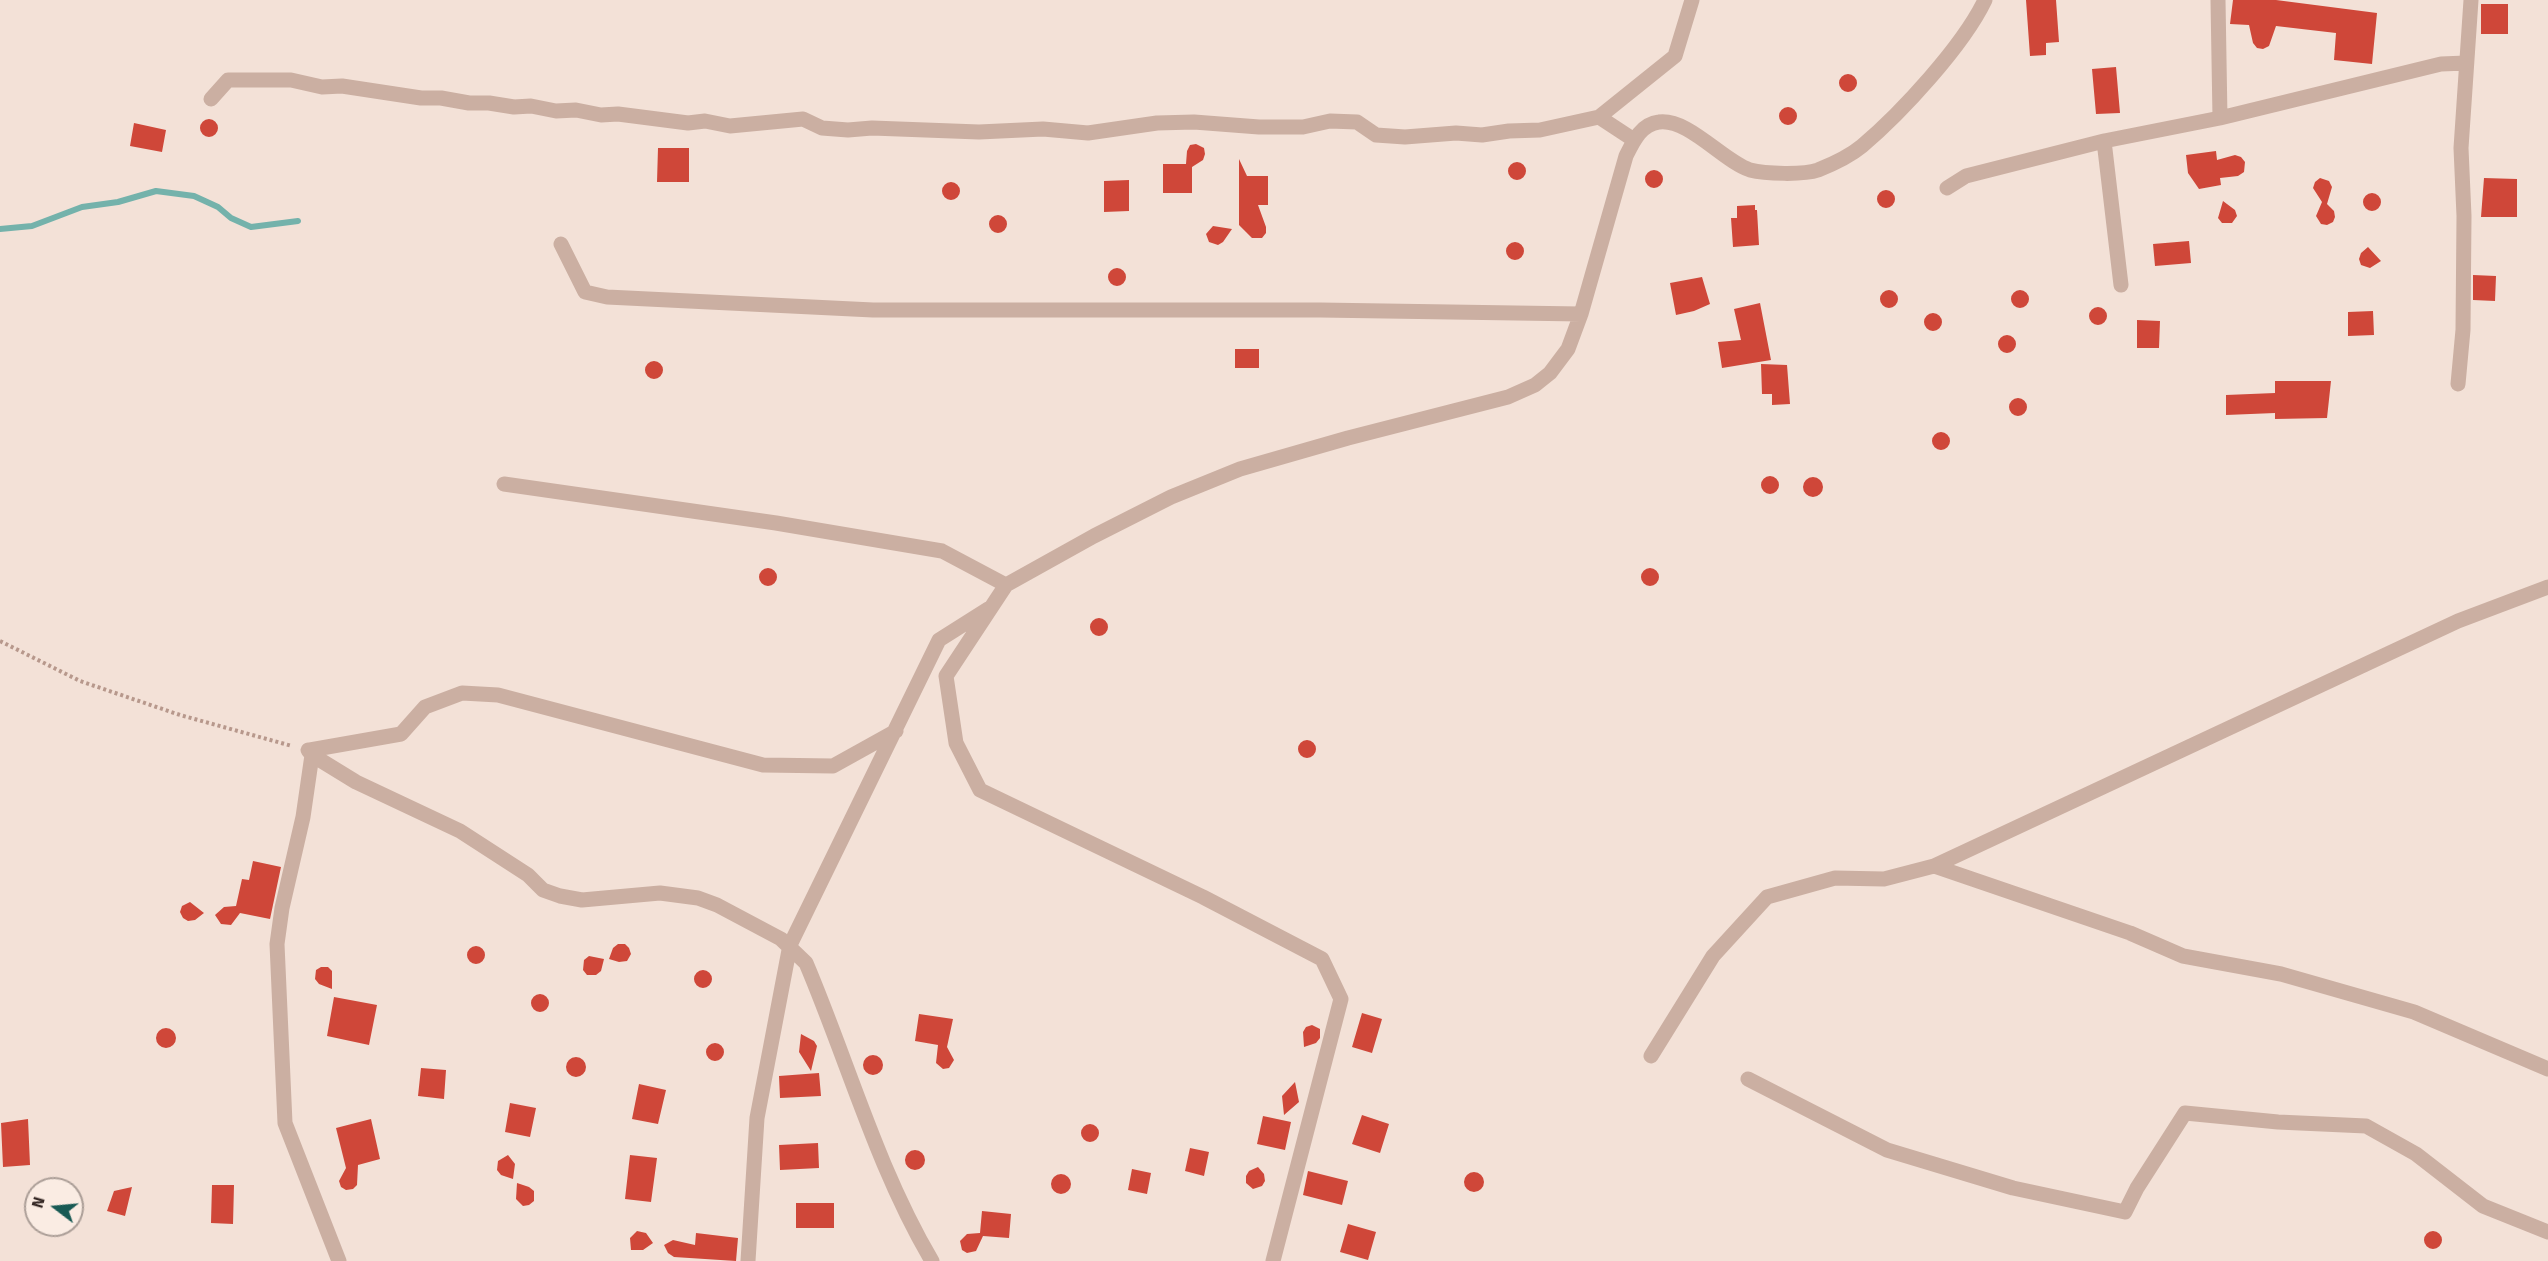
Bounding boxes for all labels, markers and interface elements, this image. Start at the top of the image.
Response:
north arrow [24,1177,84,1237]
text: N [28,1195,49,1210]

